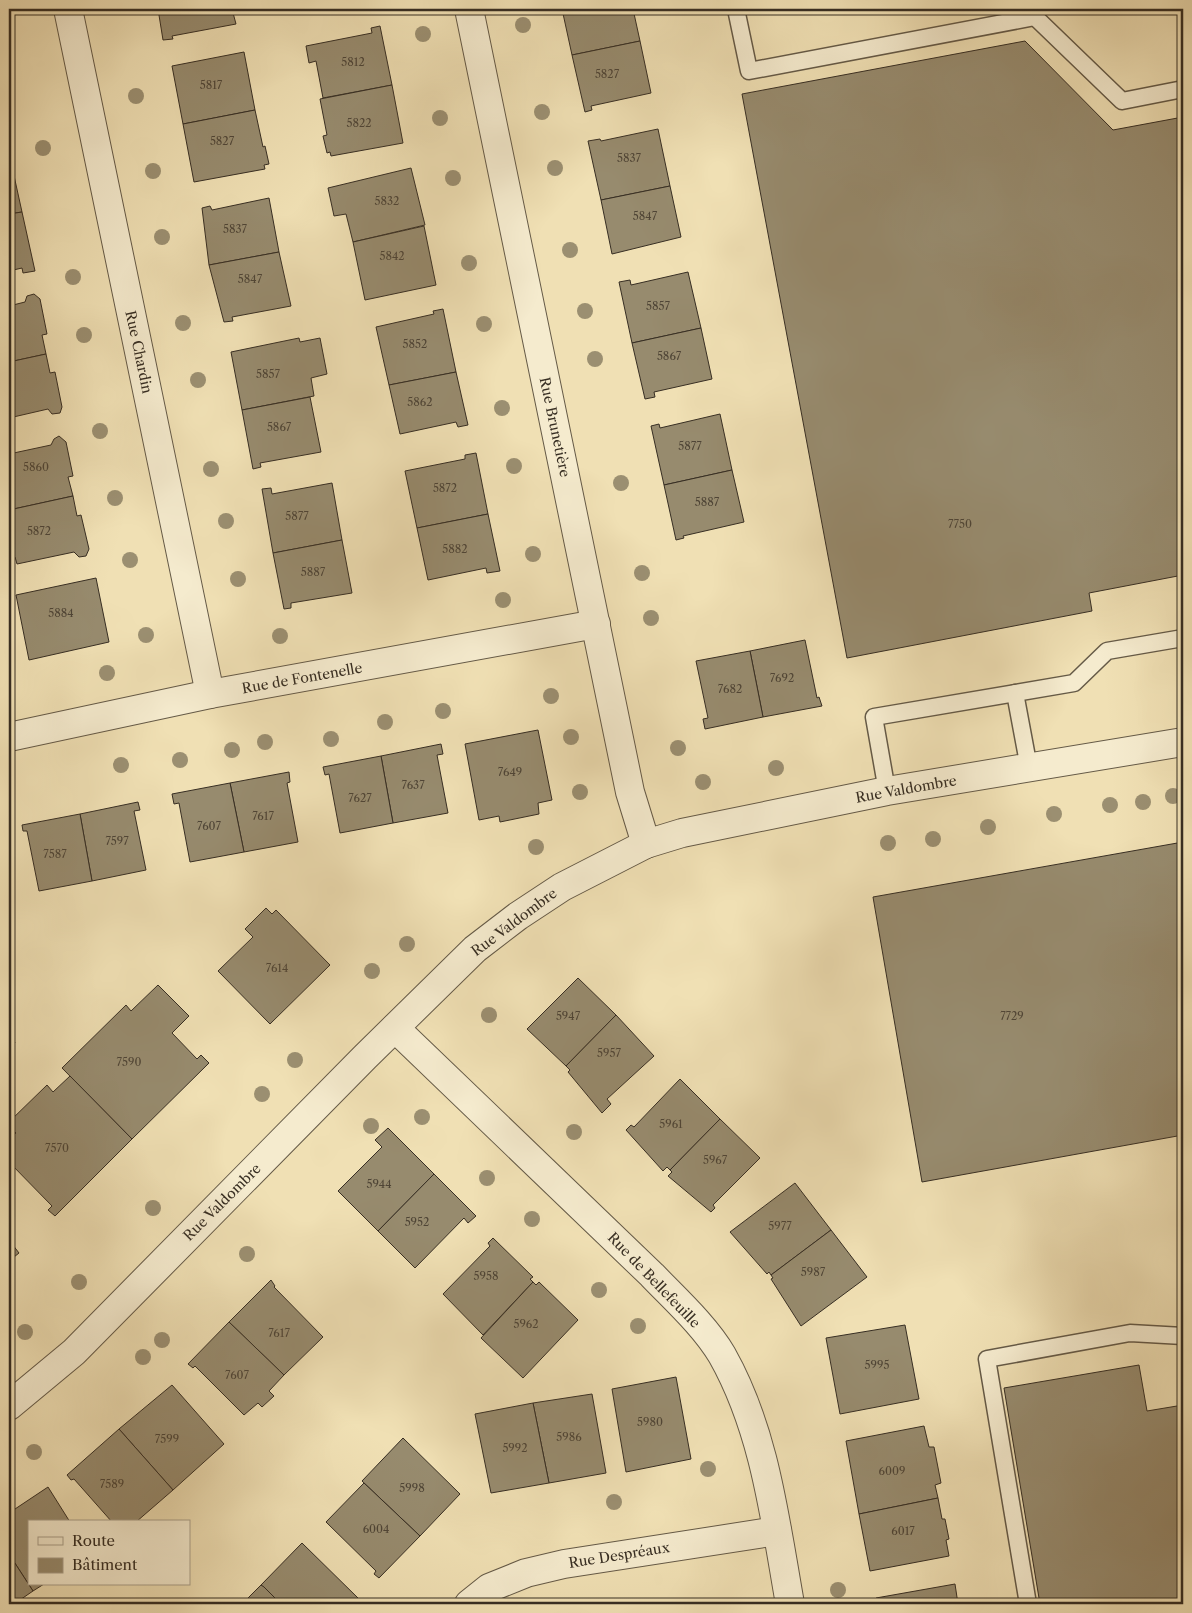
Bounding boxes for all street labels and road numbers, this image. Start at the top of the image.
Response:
street label: Rue Chardin [121,309,157,395]
street label: Rue Brunetière [536,375,574,479]
street label: Rue de Fontenelle [240,659,364,697]
street label: Rue Valdombre [854,771,958,807]
street label: Rue Valdombre [468,884,560,960]
street label: Rue Valdombre [179,1159,265,1245]
street label: Rue de Bellefeuille [604,1228,704,1332]
street label: Rue Despréaux [567,1538,672,1572]

